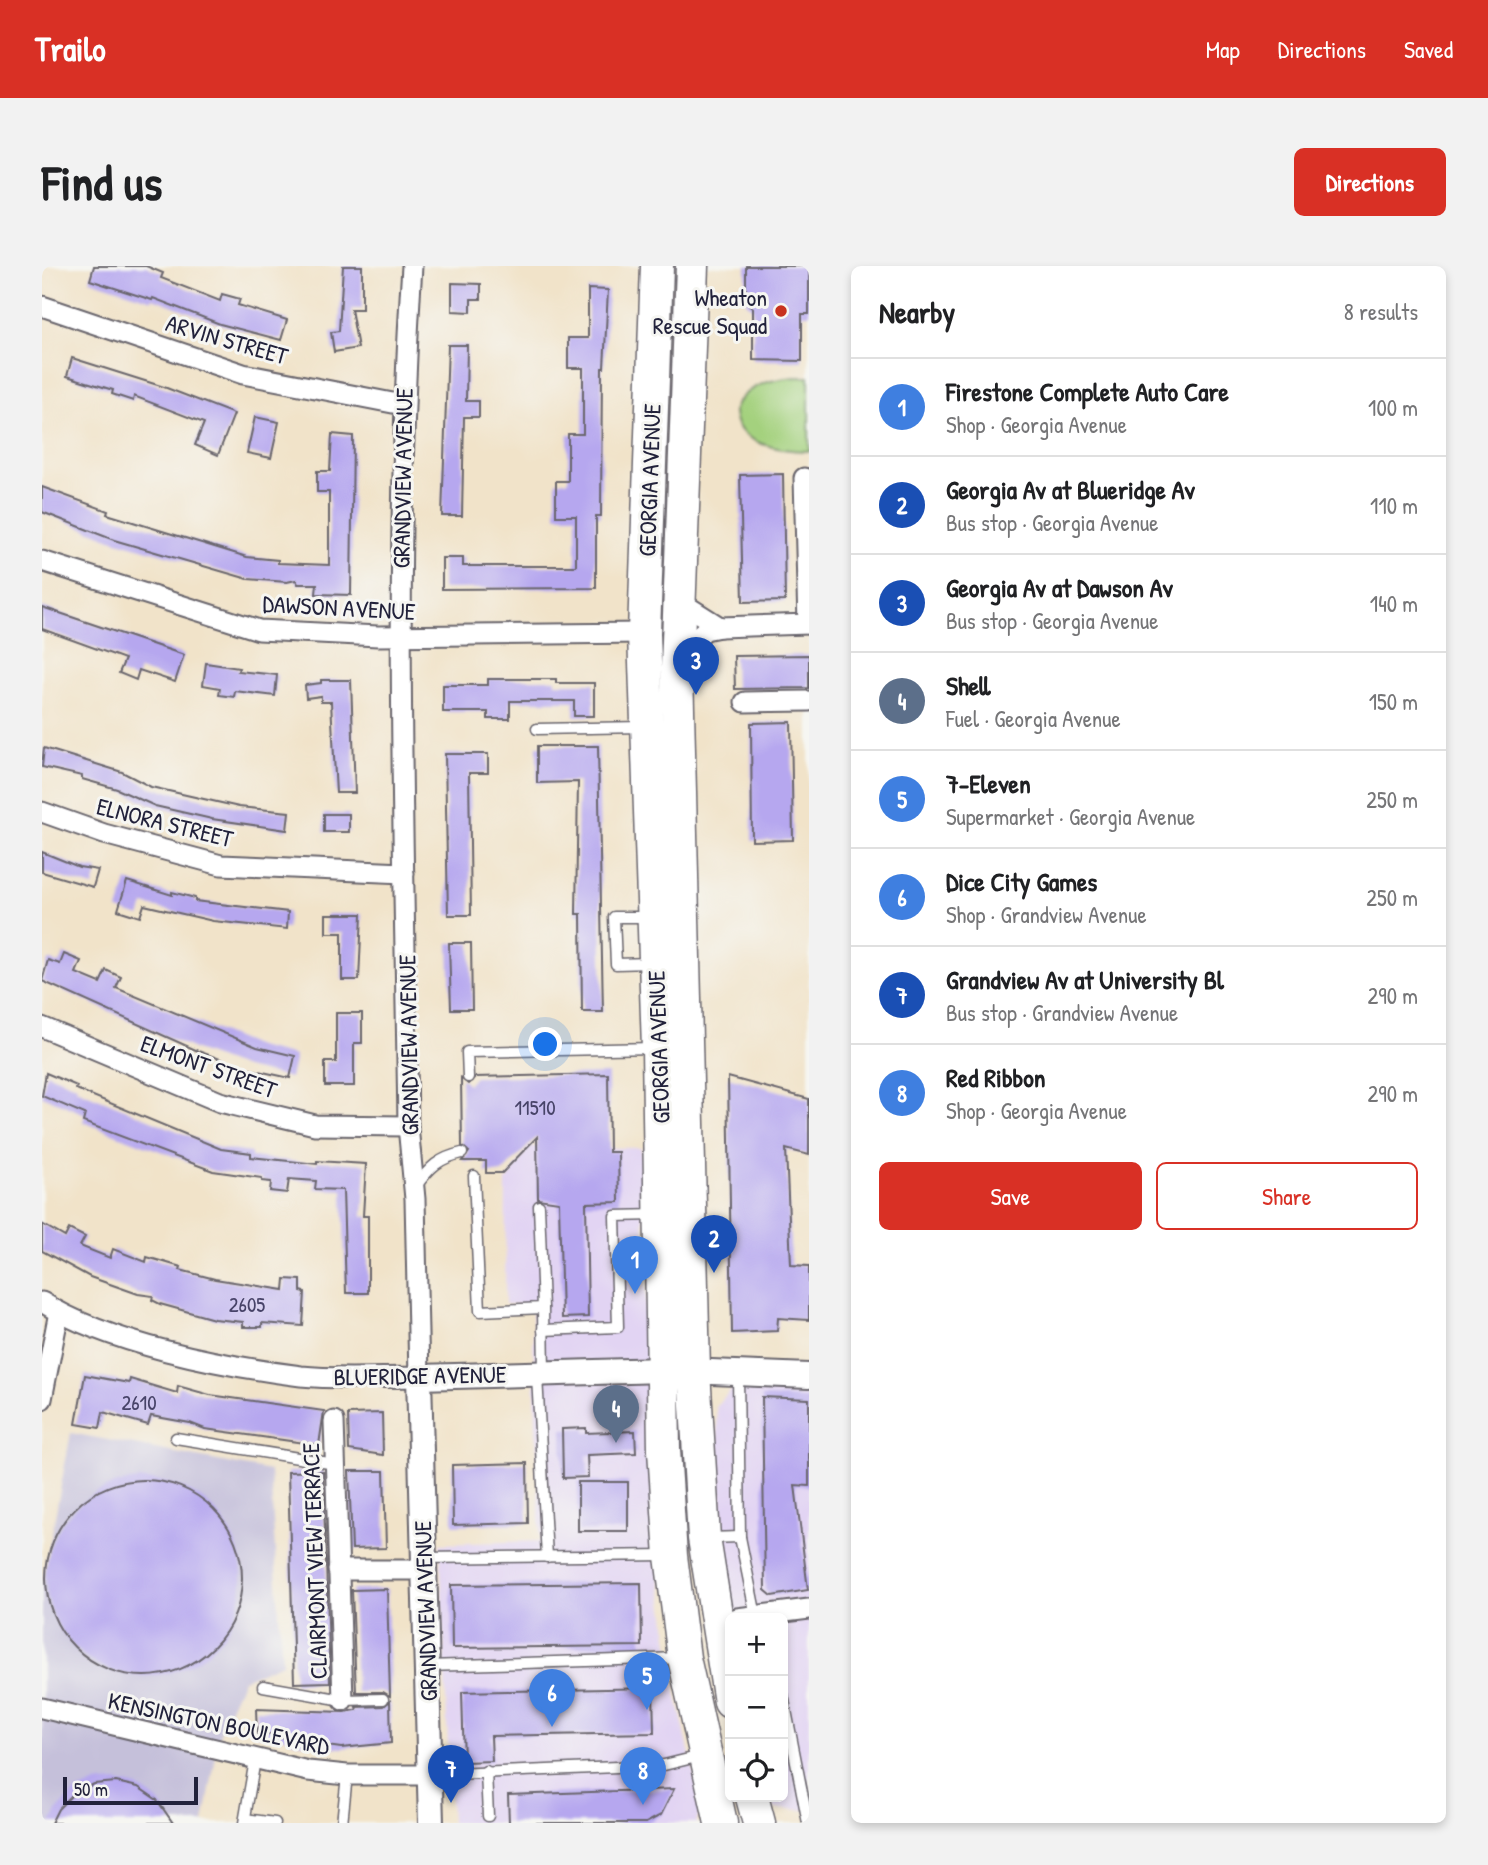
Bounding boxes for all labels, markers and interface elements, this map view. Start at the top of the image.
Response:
text: Trailo [35,27,106,71]
text: Map [1206,33,1240,65]
text: Directions [1278,33,1366,65]
text: Saved [1404,33,1453,65]
button: Directions [1294,148,1446,216]
text: Find us [42,149,162,215]
place label: Wheaton Rescue Squad [653,281,767,341]
text: Nearby [879,292,955,332]
text: 8 results [1344,296,1418,327]
marker: Wheaton Rescue Squad [773,303,789,319]
street label: ARVIN STREET [162,306,293,372]
text: Firestone Complete Auto Care [946,374,1229,409]
street label: GRANDVIEW AVENUE [384,387,420,569]
text: 1 [898,392,906,423]
text: 100 m [1368,392,1418,423]
street label: GEORGIA AVENUE [630,403,668,557]
text: Shop · Georgia Avenue [946,409,1127,440]
text: Georgia Av at Blueridge Av [946,472,1195,507]
text: 2 [897,490,907,521]
text: 110 m [1370,490,1418,521]
text: Bus stop · Georgia Avenue [946,507,1158,538]
text: Georgia Av at Dawson Av [946,570,1173,605]
street label: DAWSON AVENUE [262,587,417,627]
text: 3 [897,588,907,619]
text: 140 m [1370,588,1418,619]
text: Bus stop · Georgia Avenue [946,605,1158,636]
pin: 3 [673,637,719,695]
text: Shell [946,668,990,703]
text: 4 [898,686,906,717]
text: 150 m [1369,686,1418,717]
text: Fuel · Georgia Avenue [946,703,1121,734]
text: 7-Eleven [946,766,1031,801]
text: 5 [897,784,907,815]
text: 250 m [1366,784,1418,815]
street label: ELNORA STREET [94,790,237,855]
text: Supermarket · Georgia Avenue [946,801,1195,832]
text: Dice City Games [946,864,1097,899]
text: 6 [897,882,907,913]
text: 250 m [1366,882,1418,913]
text: Shop · Grandview Avenue [946,899,1147,930]
street label: GRANDVIEW AVENUE [390,954,426,1136]
text: Grandview Av at University Bl [946,962,1224,997]
street label: GEORGIA AVENUE [639,970,677,1124]
text: 7 [896,980,908,1011]
text: 290 m [1368,980,1418,1011]
text: Bus stop · Grandview Avenue [946,997,1178,1028]
street label: ELMONT STREET [137,1027,282,1106]
your location [528,1027,562,1061]
text: Red Ribbon [946,1060,1046,1095]
text: 8 [897,1078,907,1109]
text: 290 m [1368,1078,1418,1109]
house number: 11510 [514,1093,556,1122]
text: Shop · Georgia Avenue [946,1095,1127,1126]
button: Save [879,1162,1142,1230]
button: Share [1156,1162,1418,1230]
pin: 2 [691,1215,737,1273]
pin: 1 [612,1236,658,1294]
house number: 2605 [229,1290,265,1319]
street label: BLUERIDGE AVENUE [333,1357,507,1393]
pin: 4 [593,1385,639,1443]
house number: 2610 [121,1388,157,1417]
street label: CLAIRMONT VIEW TERRACE [294,1442,334,1680]
street label: GRANDVIEW AVENUE [406,1520,444,1702]
map controls [725,1613,788,1802]
button: + [725,1613,788,1676]
pin: 5 [624,1652,670,1710]
pin: 6 [529,1669,575,1727]
button: − [725,1676,788,1739]
street label: KENSINGTON BOULEVARD [105,1684,333,1762]
button: locate [725,1739,788,1802]
pin: 7 [428,1745,474,1803]
pin: 8 [620,1747,666,1805]
scale bar [63,1774,198,1806]
text: 50 m [74,1776,108,1802]

